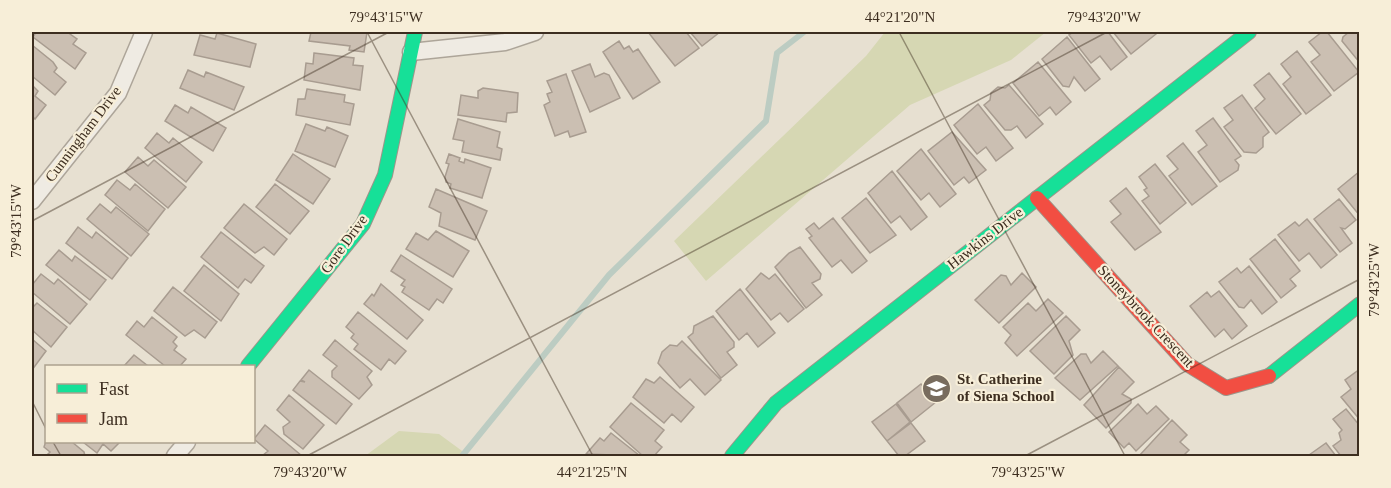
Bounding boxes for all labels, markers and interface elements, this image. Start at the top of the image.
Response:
text: 79°43'15"W [349,9,424,25]
text: 44°21'20"N [865,9,935,25]
text: 79°43'20"W [1067,9,1142,25]
street label: Cunningham Drive [42,83,124,185]
text: 79°43'15"W [8,183,24,258]
street label: Hawkins Drive [944,203,1026,272]
street label: Gore Drive [318,212,371,276]
text: 79°43'25"W [1366,242,1382,317]
street label: Stoneybrook Crescent [1095,262,1198,371]
legend [45,365,255,443]
place label: St. Catherine of Siena School [957,371,1055,404]
school or university icon: St. Catherine of Siena School [920,372,952,404]
text: Fast [99,379,129,399]
text: Jam [99,409,128,429]
text: 79°43'20"W [273,464,348,480]
text: 44°21'25"N [557,464,627,480]
text: 79°43'25"W [991,464,1066,480]

